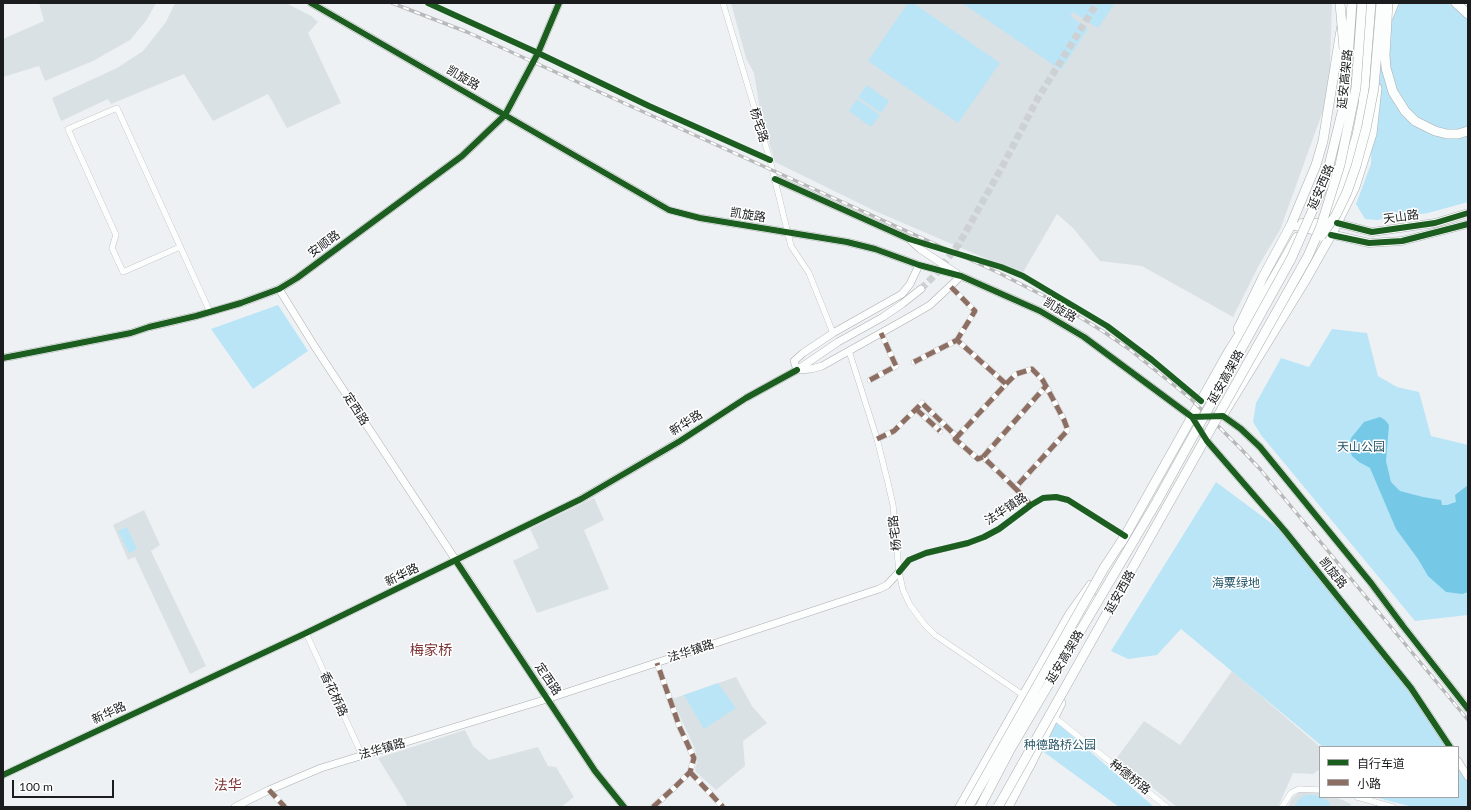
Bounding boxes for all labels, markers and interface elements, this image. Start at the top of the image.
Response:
street label: 延安高架路 [1335,48,1355,110]
street label: 凯旋路 [444,63,482,93]
street label: 杨宅路 [747,106,771,144]
street label: 延安西路 [1305,162,1337,212]
street label: 凯旋路 [729,205,767,225]
street label: 天山路 [1382,207,1420,227]
street label: 安顺路 [305,228,343,260]
street label: 凯旋路 [1041,295,1079,325]
street label: 延安高架路 [1205,347,1247,407]
street label: 定西路 [340,390,372,428]
street label: 新华路 [667,407,705,439]
park label: 天山公园 [1337,440,1385,454]
street label: 法华镇路 [982,490,1030,528]
street label: 杨宅路 [886,514,904,552]
street label: 凯旋路 [1316,554,1350,592]
street label: 新华路 [383,561,421,589]
street label: 延安西路 [1102,568,1138,616]
park label: 海粟绿地 [1212,576,1260,590]
street label: 延安高架路 [1043,628,1087,686]
street label: 法华镇路 [666,637,716,665]
district label: 梅家桥 [410,642,452,658]
street label: 定西路 [532,660,564,698]
street label: 香花桥路 [317,669,351,719]
street label: 新华路 [90,699,128,727]
street label: 法华镇路 [357,735,407,763]
park label: 种德路桥公园 [1024,738,1096,752]
legend [1319,746,1459,798]
text: 自行车道 [1357,756,1405,771]
street label: 种德桥路 [1107,757,1153,797]
scale bar [14,772,116,798]
text: 小路 [1357,776,1381,791]
district label: 法华 [214,777,242,793]
text: 100 m [19,779,53,794]

